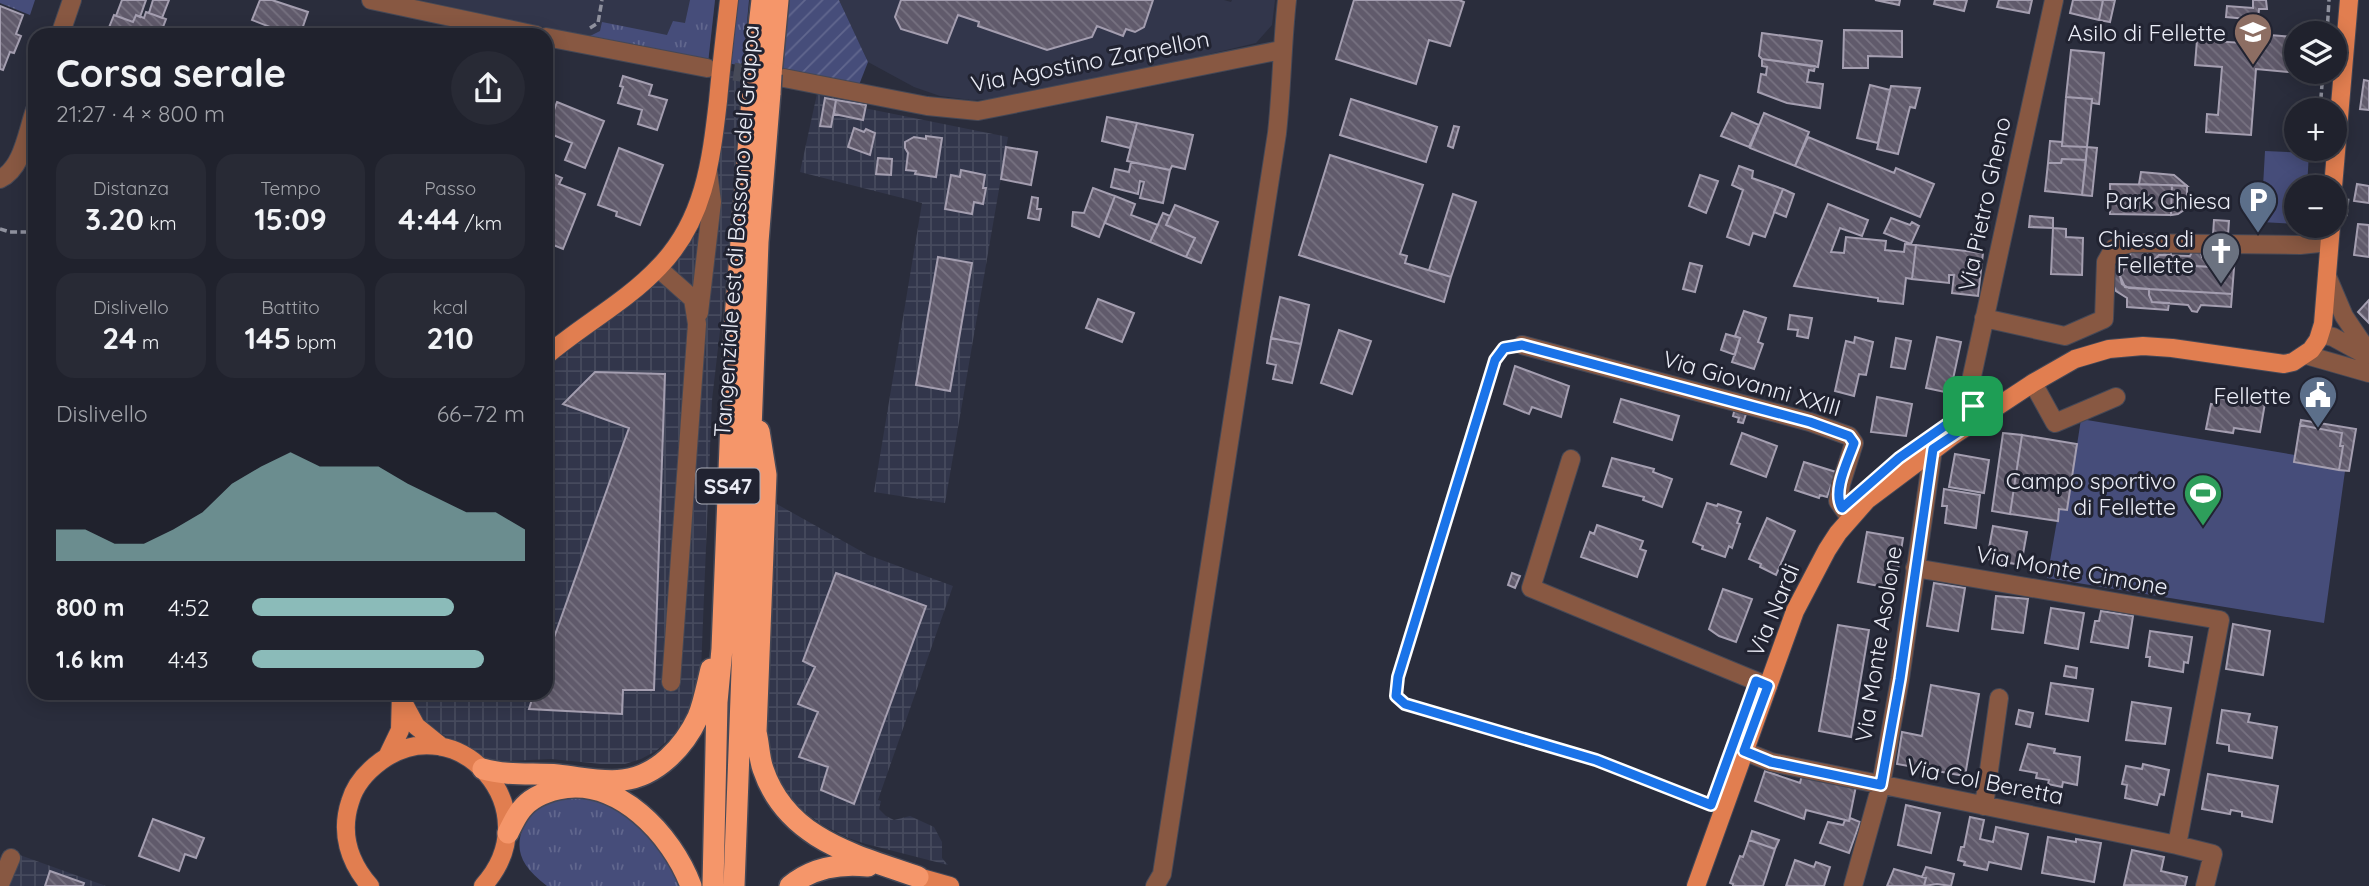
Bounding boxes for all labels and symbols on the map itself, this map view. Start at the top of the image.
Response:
school or university icon: Asilo di Fellette [2232,11,2274,66]
place label: Asilo di Fellette [2068,18,2226,47]
street label: Tangenziale est di Bassano del Grappa [707,24,765,438]
street label: Via Agostino Zarpellon [968,24,1212,98]
street label: Via Pietro Gheno [1951,114,2017,294]
parking icon: Park Chiesa [2237,179,2279,234]
place label: Park Chiesa [2105,186,2231,215]
place label: Chiesa di Fellette [2098,224,2194,279]
church icon: Chiesa di Fellette [2200,230,2242,285]
street label: Via Giovanni XXIII [1660,344,1844,422]
public building icon: Fellette [2297,374,2339,429]
pin [1943,376,2003,436]
place label: Fellette [2214,381,2291,410]
place label: Campo sportivo di Fellette [2006,466,2176,521]
road number: SS47 [696,468,760,504]
sports icon: Campo sportivo di Fellette [2182,472,2224,527]
street label: Via Monte Cimone [1974,539,2170,601]
street label: Via Monte Asolone [1848,544,1908,744]
street label: Via Nardi [1740,559,1806,661]
street label: Via Col Beretta [1904,752,2066,810]

